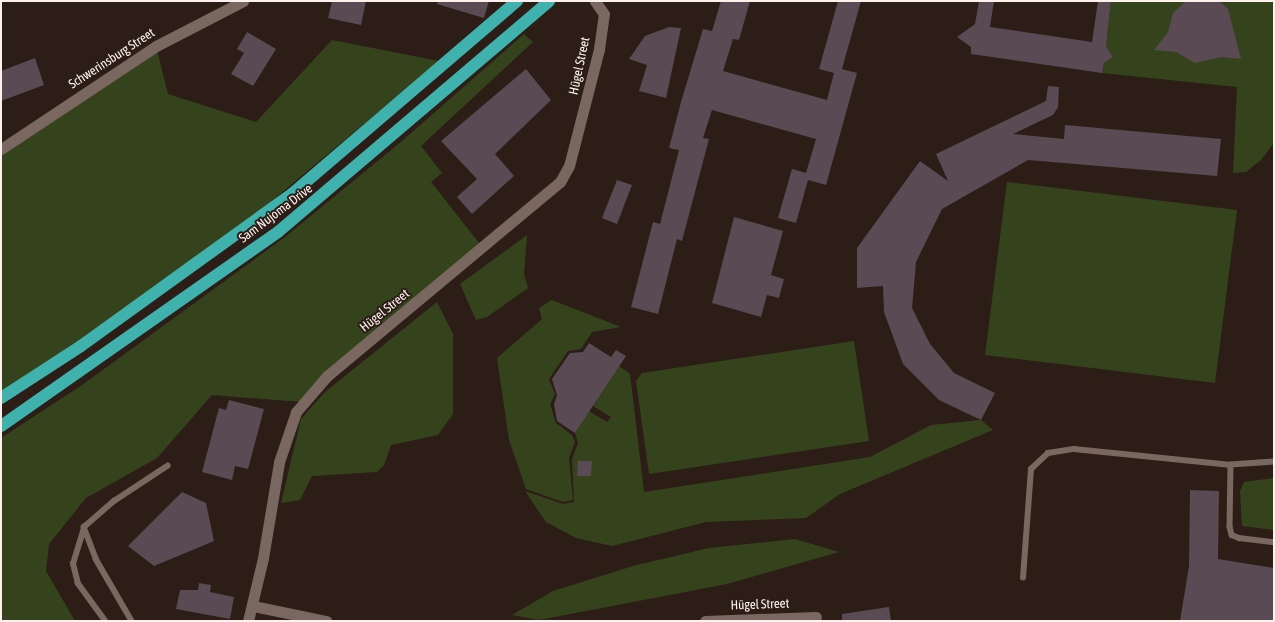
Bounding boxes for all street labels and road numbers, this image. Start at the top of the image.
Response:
street label: Schwerinsburg Street [66,25,158,93]
street label: Hügel Street [566,36,594,96]
street label: Sam Nujoma Drive [236,181,316,247]
street label: Hügel Street [357,286,413,336]
street label: Hügel Street [730,596,790,614]

